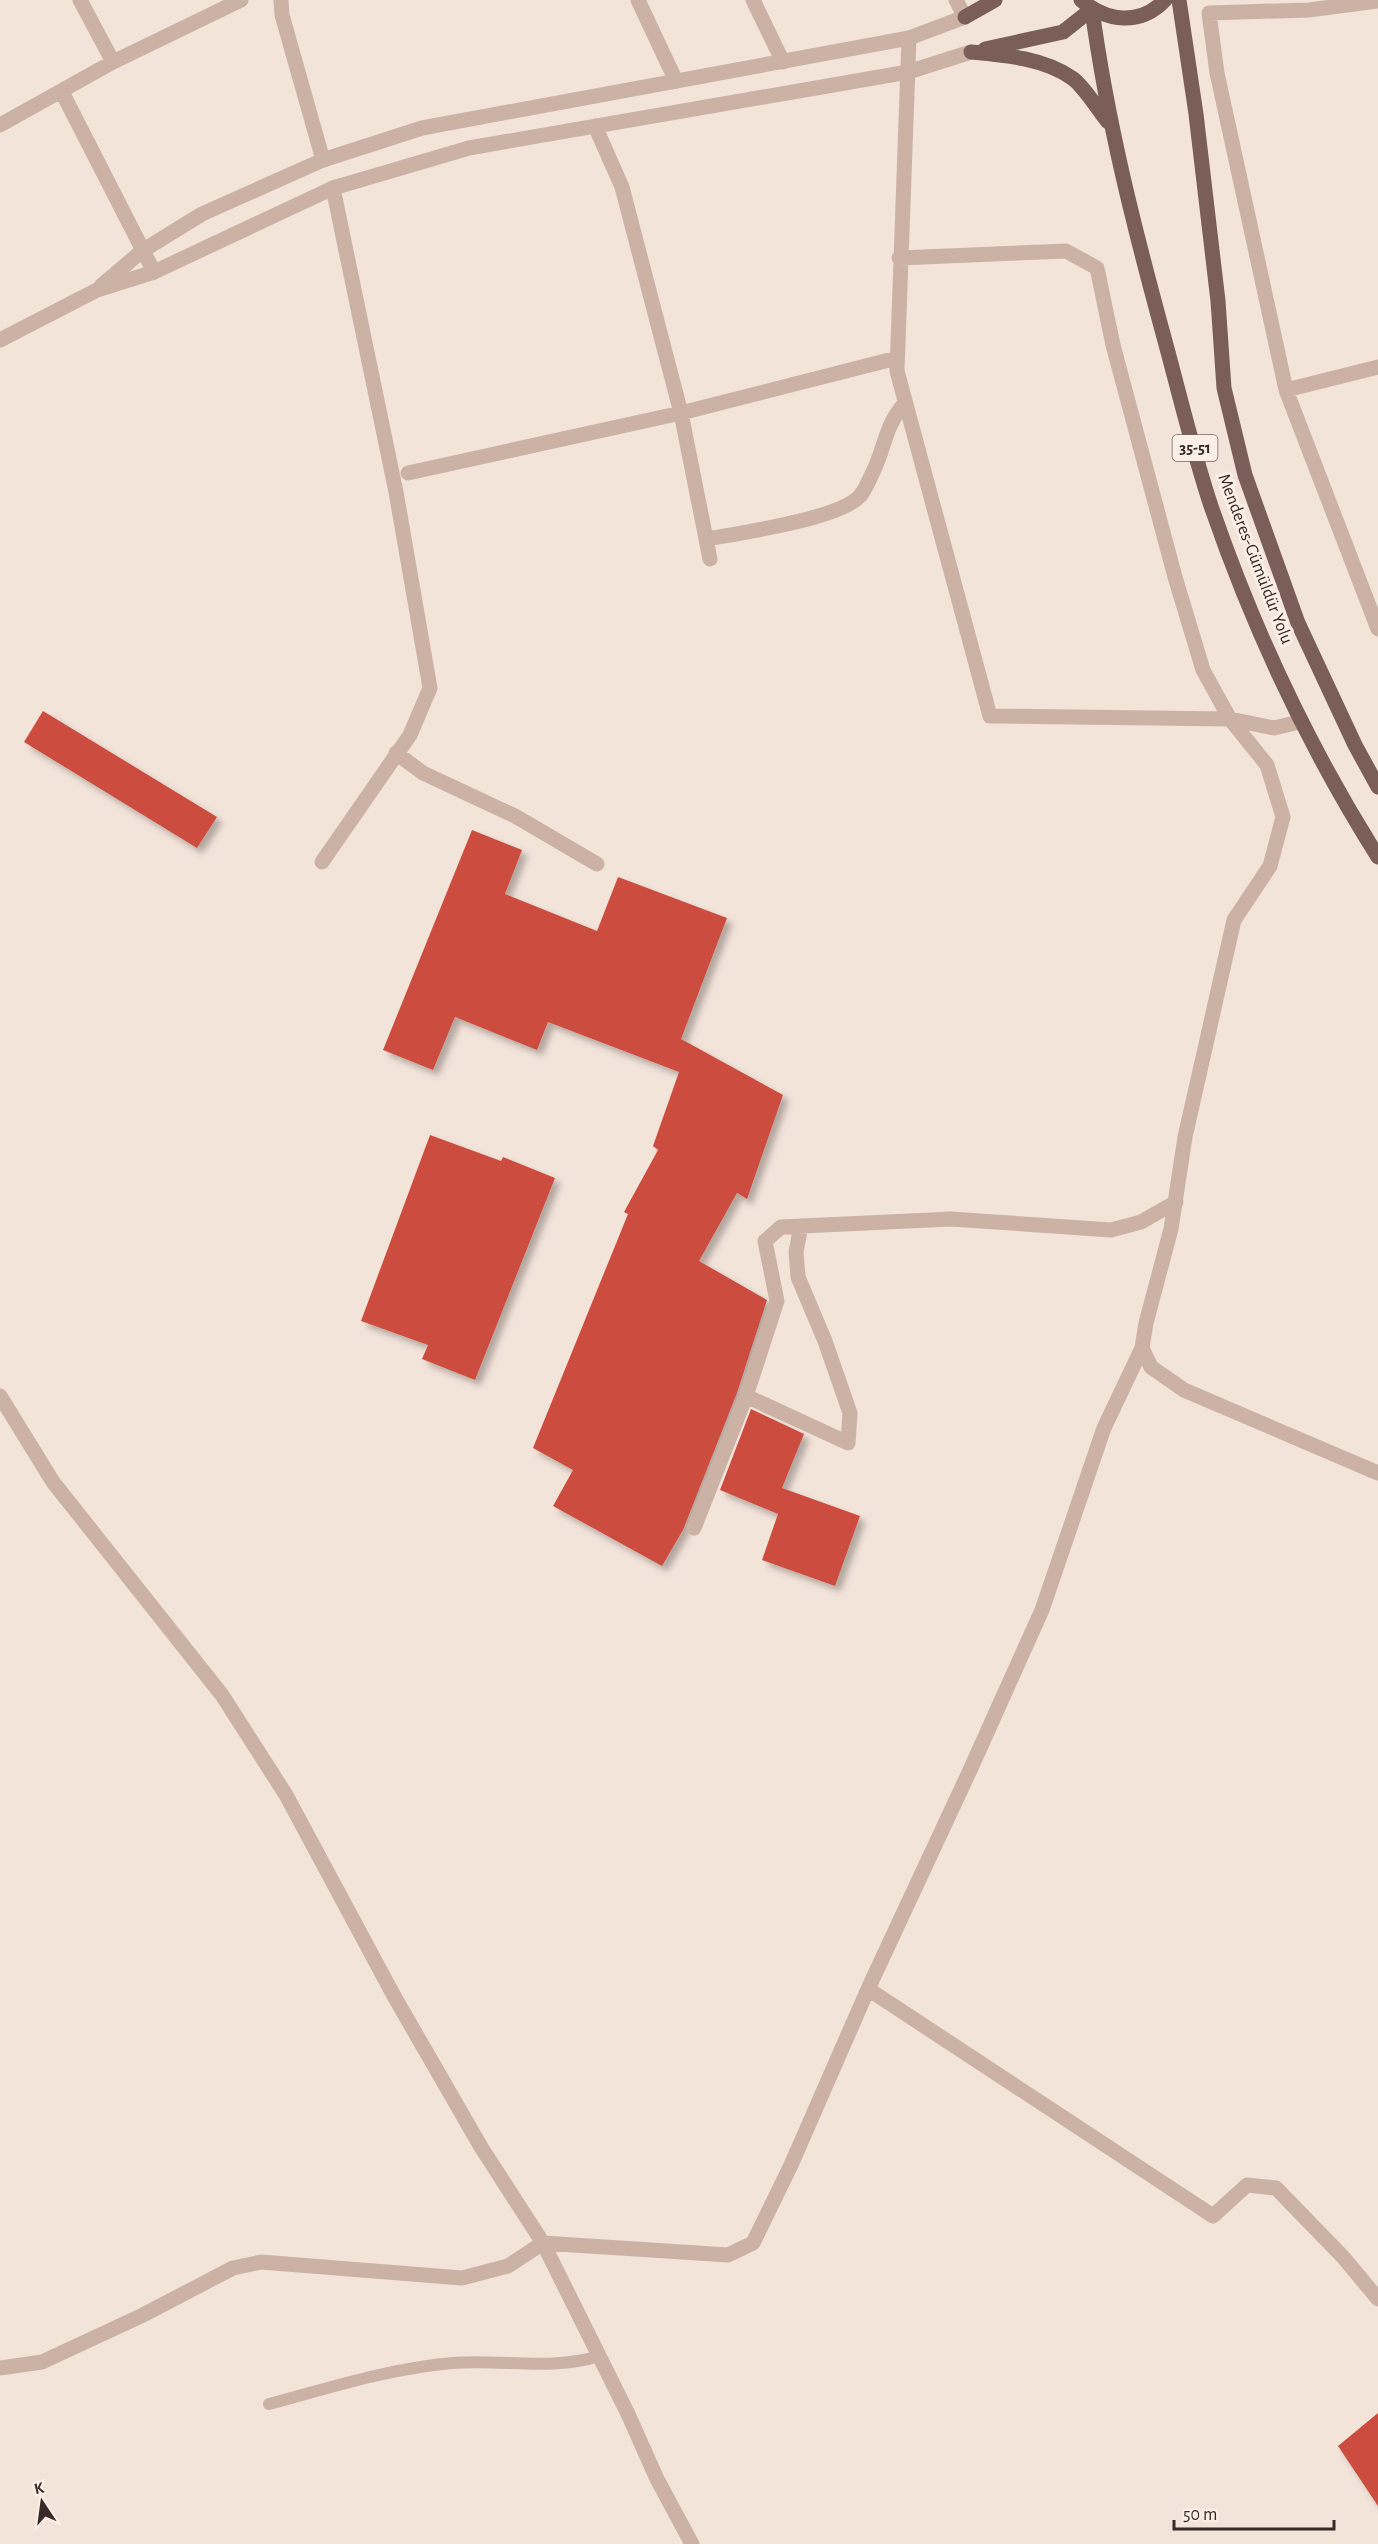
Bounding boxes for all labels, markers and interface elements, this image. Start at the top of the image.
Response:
road number: 35-51 [1172,435,1218,461]
street label: Menderes-Gümüldür Yolu [1214,471,1296,647]
north arrow [12,2472,72,2532]
text: K [32,2479,46,2497]
scale bar [1174,2493,1334,2531]
text: 50 m [1183,2506,1217,2524]

